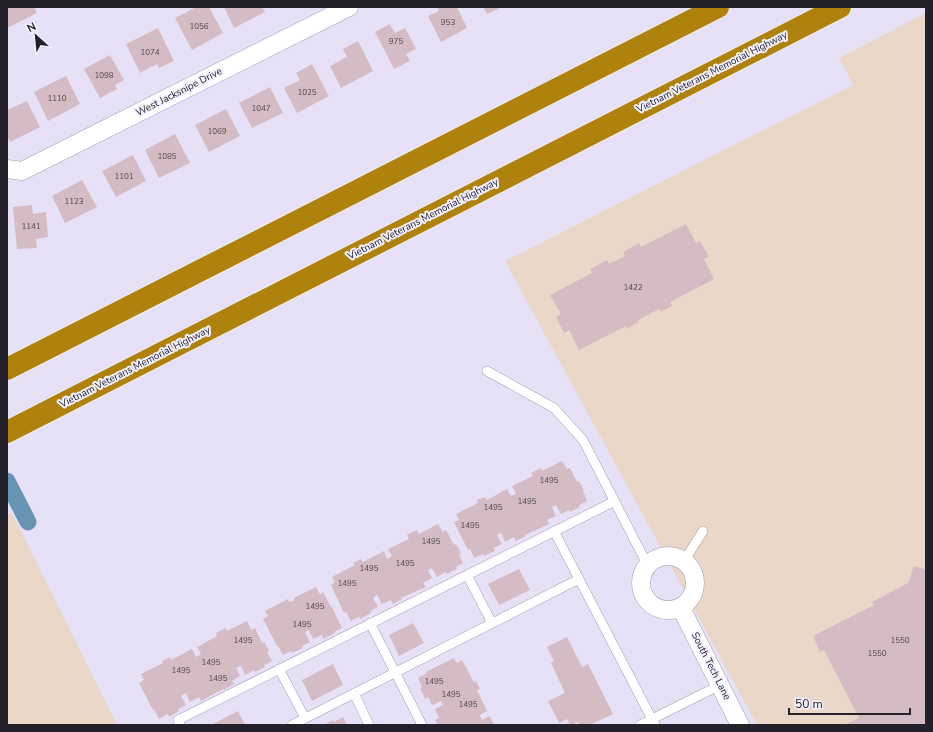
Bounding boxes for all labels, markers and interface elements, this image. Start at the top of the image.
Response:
north arrow [16,16,56,56]
house number: 953 [441,17,455,28]
text: N [25,19,39,36]
house number: 1056 [189,21,209,32]
street label: Vietnam Veterans Memorial Highway [633,27,790,117]
house number: 975 [389,36,403,47]
house number: 1074 [140,47,160,58]
street label: West Jacksnipe Drive [134,64,224,120]
house number: 1098 [94,70,114,81]
house number: 1025 [297,87,317,98]
house number: 1110 [47,93,67,104]
house number: 1047 [251,103,271,114]
house number: 1069 [207,126,227,137]
house number: 1085 [157,151,177,162]
house number: 1101 [114,171,134,182]
street label: Vietnam Veterans Memorial Highway [344,174,501,264]
house number: 1123 [64,196,84,207]
house number: 1141 [21,221,41,232]
house number: 1422 [623,282,643,293]
street label: Vietnam Veterans Memorial Highway [56,322,213,412]
house number: 1495 [539,475,559,486]
house number: 1495 [517,496,537,507]
house number: 1495 [483,502,503,513]
house number: 1495 [460,520,480,531]
house number: 1495 [421,536,441,547]
house number: 1495 [395,558,415,569]
house number: 1495 [359,563,379,574]
house number: 1495 [337,578,357,589]
house number: 1495 [305,601,325,612]
house number: 1495 [292,619,312,630]
street label: South Tech Lane [688,630,734,702]
house number: 1495 [233,635,253,646]
house number: 1550 [890,635,910,646]
house number: 1550 [867,648,887,659]
house number: 1495 [201,657,221,668]
house number: 1495 [171,665,191,676]
house number: 1495 [208,673,228,684]
house number: 1495 [424,676,444,687]
house number: 1495 [441,689,461,700]
scale bar [789,690,910,716]
text: 50 m [795,696,823,712]
house number: 1495 [458,699,478,710]

